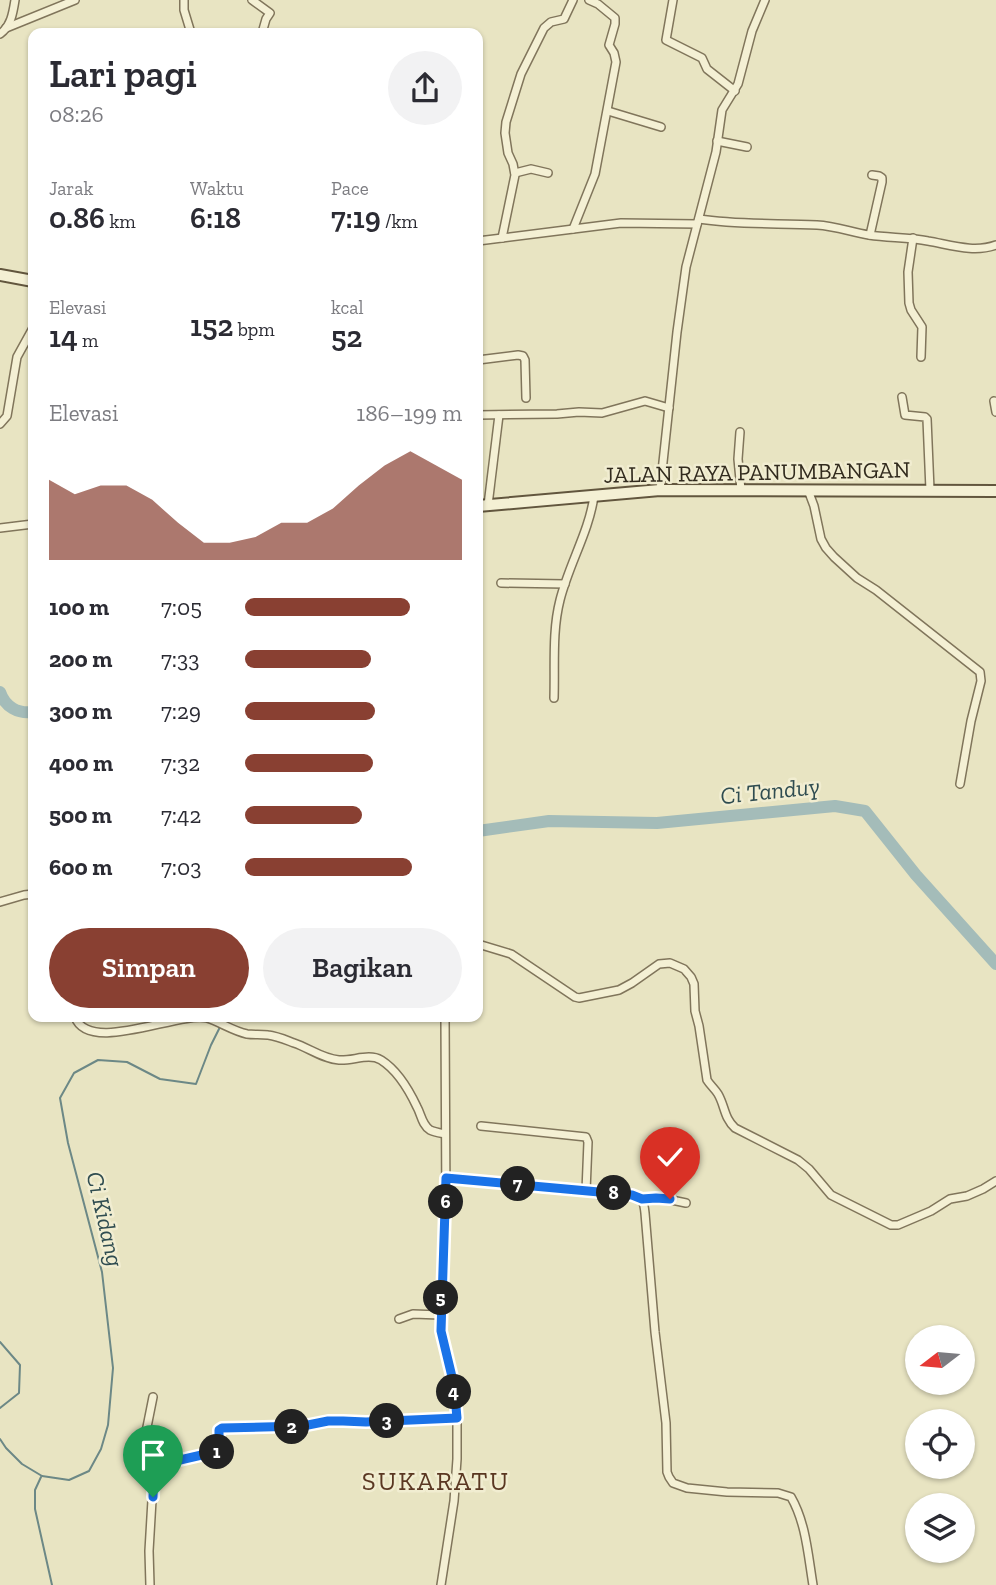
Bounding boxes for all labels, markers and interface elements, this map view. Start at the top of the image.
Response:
text: Lari pagi [49,51,197,97]
button: share [388,51,462,125]
text: 08:26 [49,100,104,128]
text: Jarak [49,177,93,200]
text: Waktu [190,177,244,200]
text: Pace [331,177,369,200]
text: 0.86 [49,200,105,236]
text: 6:18 [190,200,241,236]
text: 7:19 [331,200,381,236]
text: km [105,210,136,233]
text: /km [381,210,418,233]
text: Elevasi [49,296,106,319]
text: kcal [331,296,364,319]
text: 152 [190,308,233,344]
text: bpm [233,318,275,341]
text: 14 [49,319,78,355]
text: 52 [331,319,362,355]
text: m [78,329,98,352]
text: Elevasi [49,399,118,427]
text: 186–199 m [356,399,462,427]
street label: JALAN RAYA PANUMBANGAN [603,455,911,489]
text: 100 m [49,593,109,621]
text: 7:05 [161,593,202,621]
text: 200 m [49,645,112,673]
text: 7:33 [161,645,199,673]
text: 300 m [49,697,112,725]
text: 7:29 [161,697,201,725]
text: 400 m [49,749,113,777]
text: 7:32 [161,749,200,777]
water label: Ci Tanduy [719,771,821,810]
text: 500 m [49,801,112,829]
text: 7:42 [161,801,201,829]
text: 600 m [49,853,112,881]
text: 7:03 [161,853,201,881]
button: Simpan [49,928,249,1008]
button: Bagikan [263,928,462,1008]
pin [640,1127,700,1199]
icon: check [651,1138,689,1176]
pin: 7 [500,1166,536,1202]
water label: Ci Kidang [80,1169,131,1270]
text: 7 [513,1172,522,1195]
pin: 8 [596,1176,632,1210]
text: 8 [608,1181,619,1204]
pin: 6 [428,1184,464,1220]
text: 6 [440,1190,451,1213]
pin: 5 [424,1280,458,1316]
text: 5 [436,1286,445,1309]
north arrow [905,1325,975,1395]
map controls [905,1325,975,1563]
pin: 4 [436,1374,472,1410]
text: 4 [448,1380,459,1403]
pin: 3 [370,1404,404,1438]
text: 3 [381,1409,392,1432]
button: locate [905,1409,975,1479]
pin: 2 [274,1410,310,1444]
text: 2 [286,1415,297,1438]
pin [123,1425,183,1497]
pin: 1 [200,1434,234,1470]
icon: arrive [134,1436,172,1474]
text: 1 [213,1440,220,1463]
district label: SUKARATU [362,1465,510,1497]
button: layers [905,1493,975,1563]

